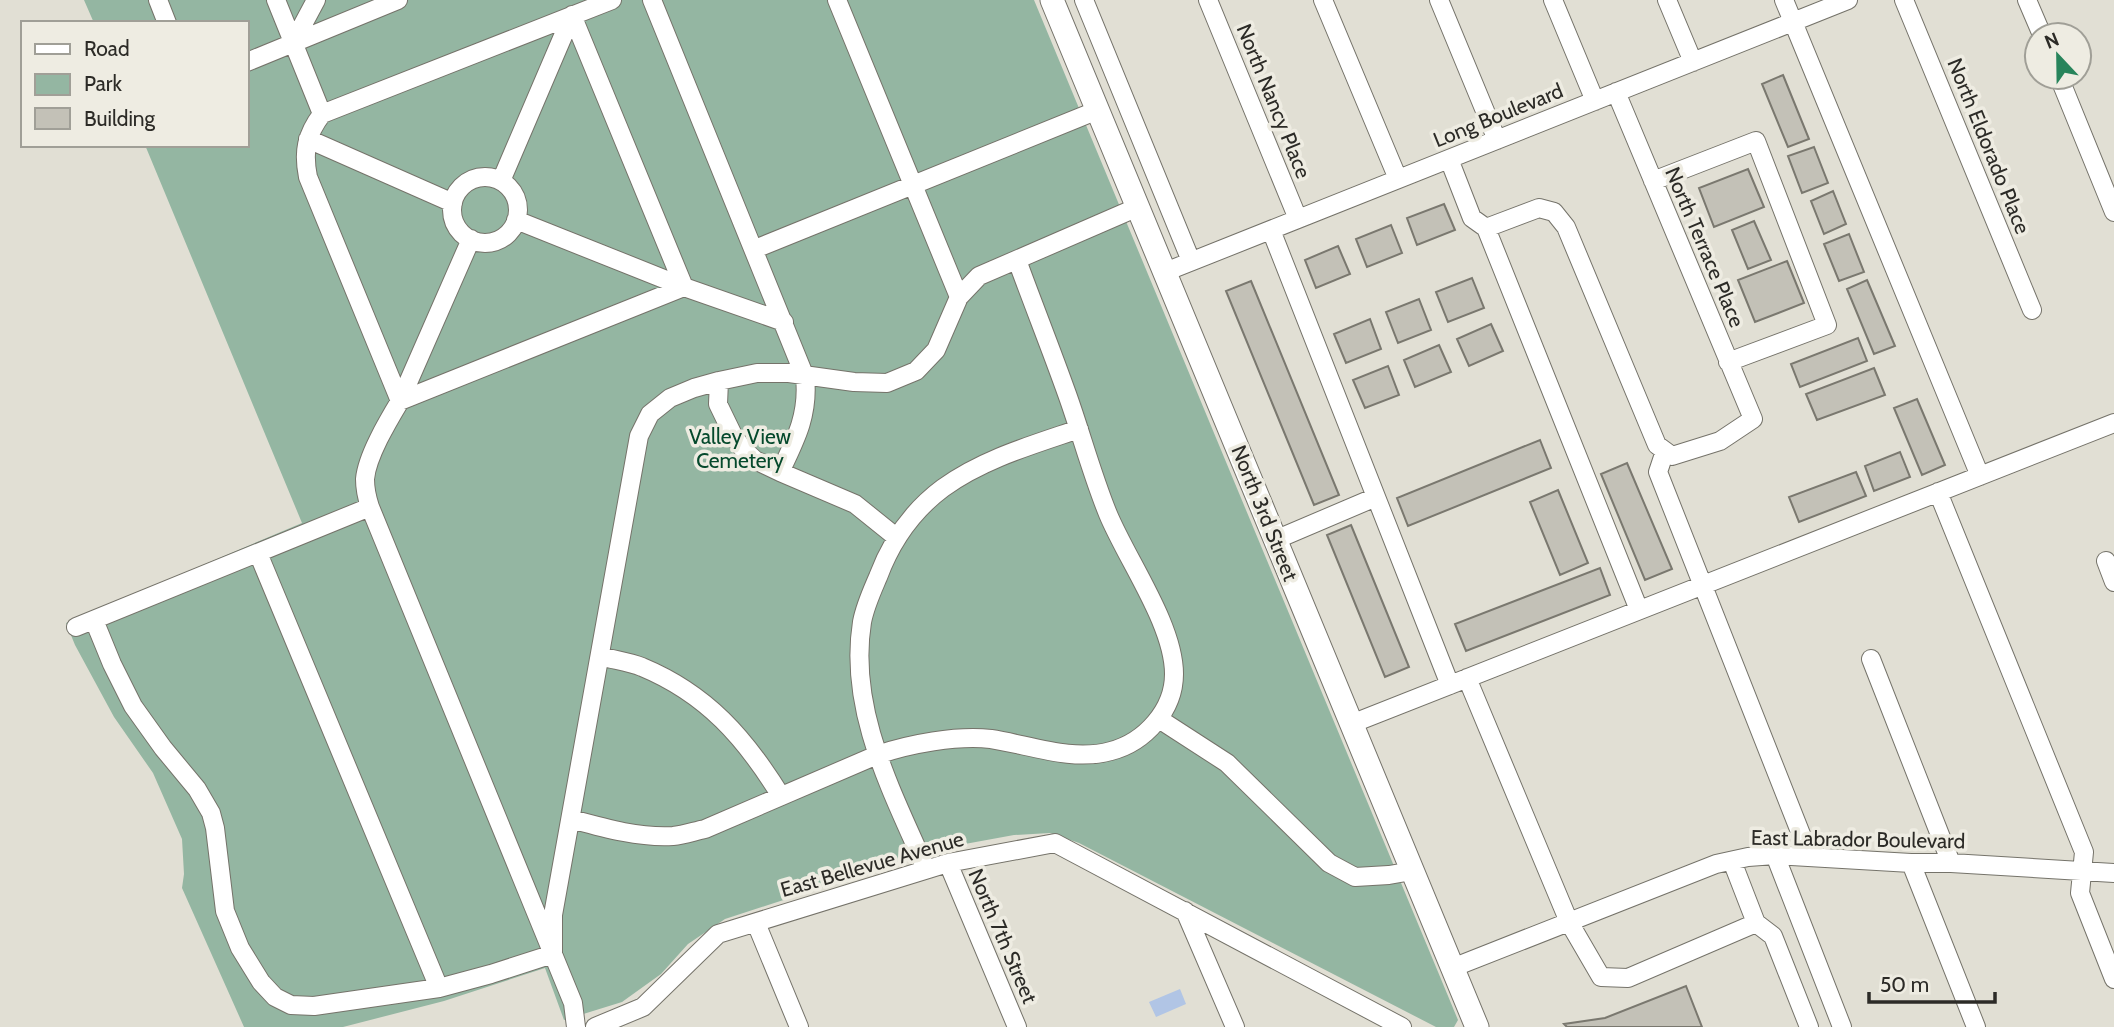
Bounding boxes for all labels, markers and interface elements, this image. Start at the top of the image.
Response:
street label: North Nancy Place [1232,20,1316,182]
legend [21,21,248,147]
north arrow [2023,21,2093,91]
text: N [2041,28,2062,54]
text: Road [84,36,130,61]
street label: North Eldorado Place [1942,55,2036,238]
text: Park [84,71,122,96]
street label: Long Boulevard [1429,78,1567,152]
text: Building [84,106,156,131]
street label: North Terrace Place [1660,163,1750,331]
park label: Valley View Cemetery [689,424,791,473]
street label: North 3rd Street [1226,442,1304,584]
street label: East Labrador Boulevard [1751,825,1965,853]
street label: East Bellevue Avenue [778,826,967,902]
street label: North 7th Street [963,865,1043,1007]
scale bar [1869,960,1995,1004]
text: 50 m [1880,972,1929,997]

